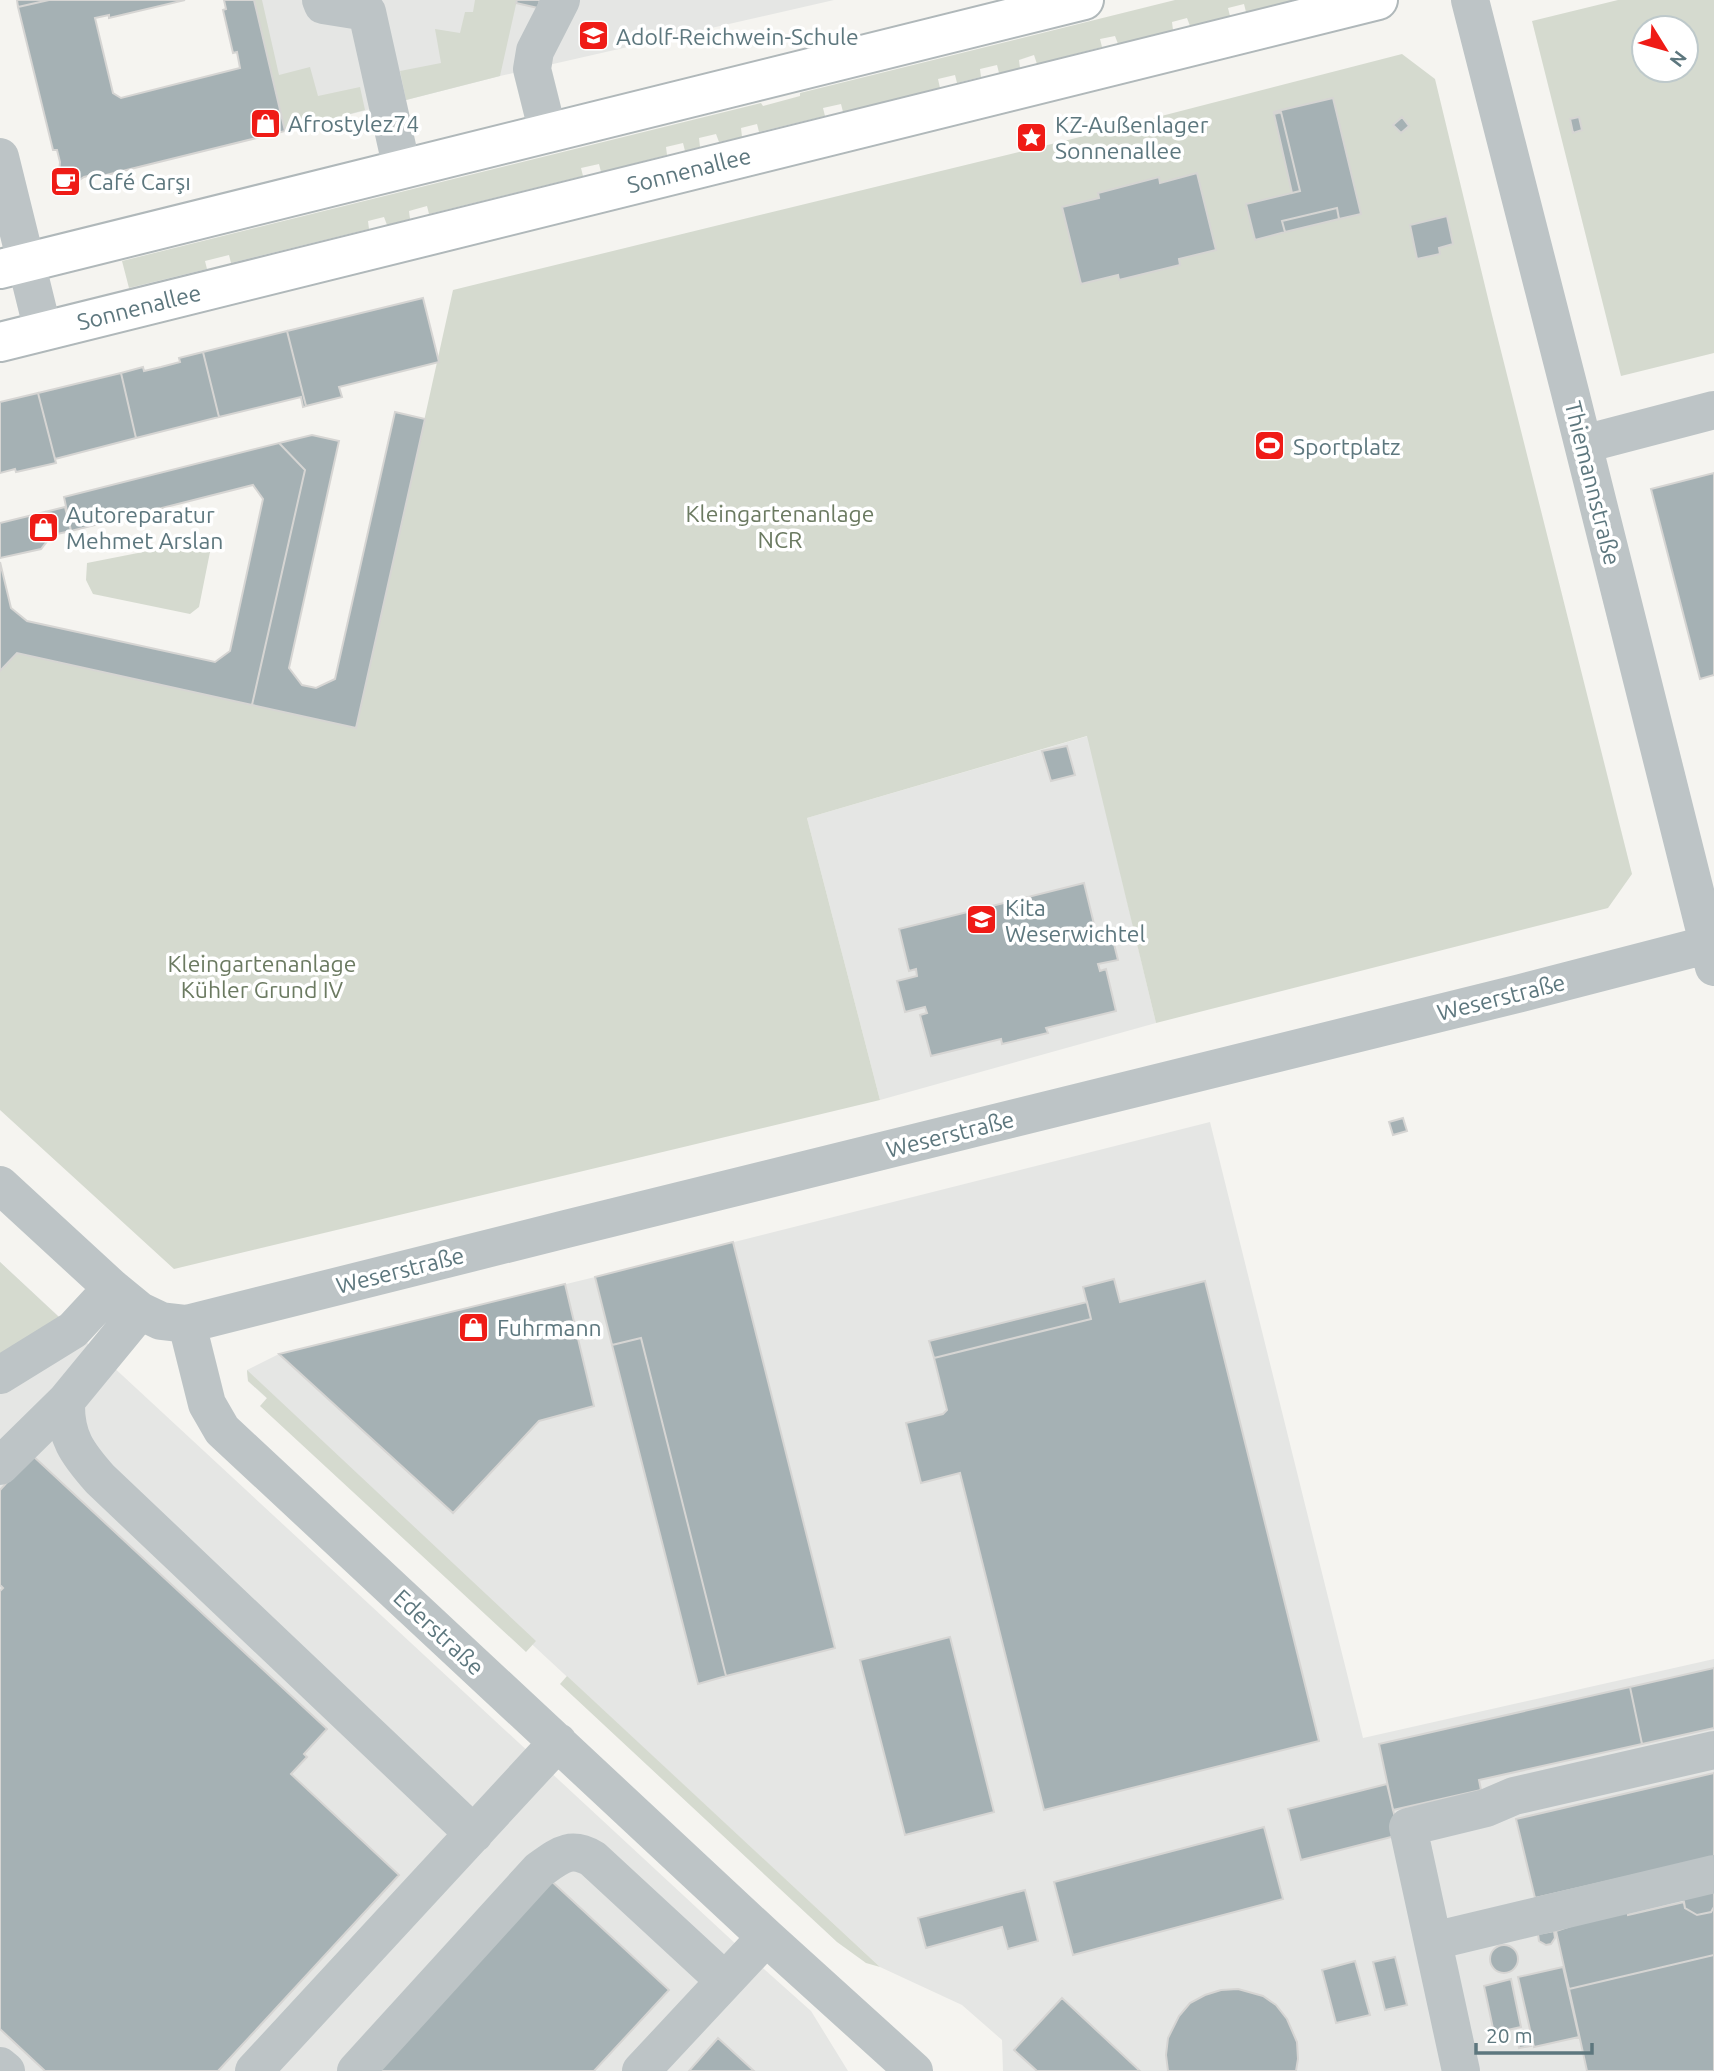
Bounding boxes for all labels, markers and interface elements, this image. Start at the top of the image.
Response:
north arrow [1630,14,1700,84]
school or university icon: Adolf-Reichwein-Schule [576,19,610,53]
place label: Adolf-Reichwein-Schule [616,24,859,49]
text: N [1666,47,1692,72]
shop icon: Afrostylez74 [248,106,282,140]
place label: Afrostylez74 [288,111,419,136]
place label: KZ-Außenlager Sonnenallee [1055,112,1209,163]
place icon: KZ-Außenlager Sonnenallee [1015,120,1049,154]
street label: Sonnenallee [624,143,754,197]
cafe icon: Café Carşı [48,164,82,198]
place label: Café Carşı [88,169,191,194]
street label: Sonnenallee [74,280,204,334]
street label: Thiemannstraße [1561,398,1625,568]
sports icon: Sportplatz [1253,429,1287,463]
place label: Sportplatz [1293,434,1401,459]
park label: Kleingartenanlage NCR [686,501,874,552]
place label: Autoreparatur Mehmet Arslan [66,502,223,553]
shop icon: Autoreparatur Mehmet Arslan [26,510,60,544]
place label: Kita Weserwichtel [1005,895,1145,946]
school or university icon: Kita Weserwichtel [965,903,999,937]
park label: Kleingartenanlage Kühler Grund IV [168,951,356,1002]
street label: Weserstraße [1434,969,1568,1025]
street label: Weserstraße [883,1106,1017,1162]
street label: Weserstraße [333,1242,467,1298]
shop icon: Fuhrmann [457,1310,491,1344]
place label: Fuhrmann [497,1315,602,1340]
street label: Ederstraße [389,1584,489,1680]
scale bar [1476,2011,1592,2056]
text: 20 m [1486,2023,1533,2047]

